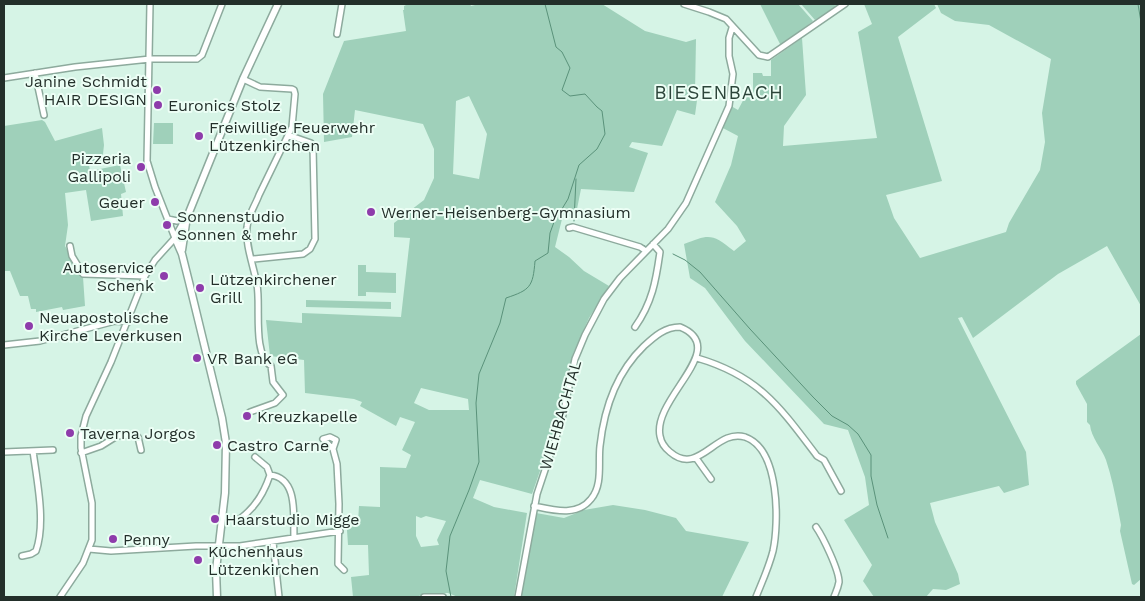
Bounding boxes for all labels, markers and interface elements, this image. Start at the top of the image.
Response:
place label: Janine Schmidt HAIR DESIGN [25,72,147,109]
district label: BIESENBACH [654,81,784,104]
marker: Janine Schmidt HAIR DESIGN [151,84,163,96]
place label: Euronics Stolz [168,96,281,115]
marker: Euronics Stolz [152,99,164,111]
place label: Freiwillige Feuerwehr Lützenkirchen [209,118,376,155]
marker: Freiwillige Feuerwehr Lützenkirchen [193,130,205,142]
place label: Pizzeria Gallipoli [68,149,131,186]
marker: Pizzeria Gallipoli [135,161,147,173]
place label: Geuer [99,193,145,212]
marker: Geuer [149,196,161,208]
place label: Werner-Heisenberg-Gymnasium [381,203,631,222]
marker: Werner-Heisenberg-Gymnasium [365,206,377,218]
place label: Sonnenstudio Sonnen & mehr [177,207,298,244]
marker: Sonnenstudio Sonnen & mehr [161,219,173,231]
place label: Autoservice Schenk [62,258,154,295]
marker: Autoservice Schenk [158,270,170,282]
place label: Lützenkirchener Grill [210,270,337,307]
marker: Lützenkirchener Grill [194,282,206,294]
place label: Neuapostolische Kirche Leverkusen [39,308,183,345]
marker: Neuapostolische Kirche Leverkusen [23,320,35,332]
place label: VR Bank eG [207,349,298,368]
marker: VR Bank eG [191,352,203,364]
street label: WIEHBACHTAL [536,357,585,472]
place label: Kreuzkapelle [257,407,358,426]
marker: Kreuzkapelle [241,410,253,422]
place label: Taverna Jorgos [80,424,196,443]
marker: Taverna Jorgos [64,427,76,439]
place label: Castro Carne [227,436,329,455]
marker: Castro Carne [211,439,223,451]
place label: Haarstudio Migge [225,510,359,529]
marker: Haarstudio Migge [209,513,221,525]
place label: Penny [123,530,170,549]
marker: Penny [107,533,119,545]
place label: Küchenhaus Lützenkirchen [208,542,319,579]
marker: Küchenhaus Lützenkirchen [192,554,204,566]

